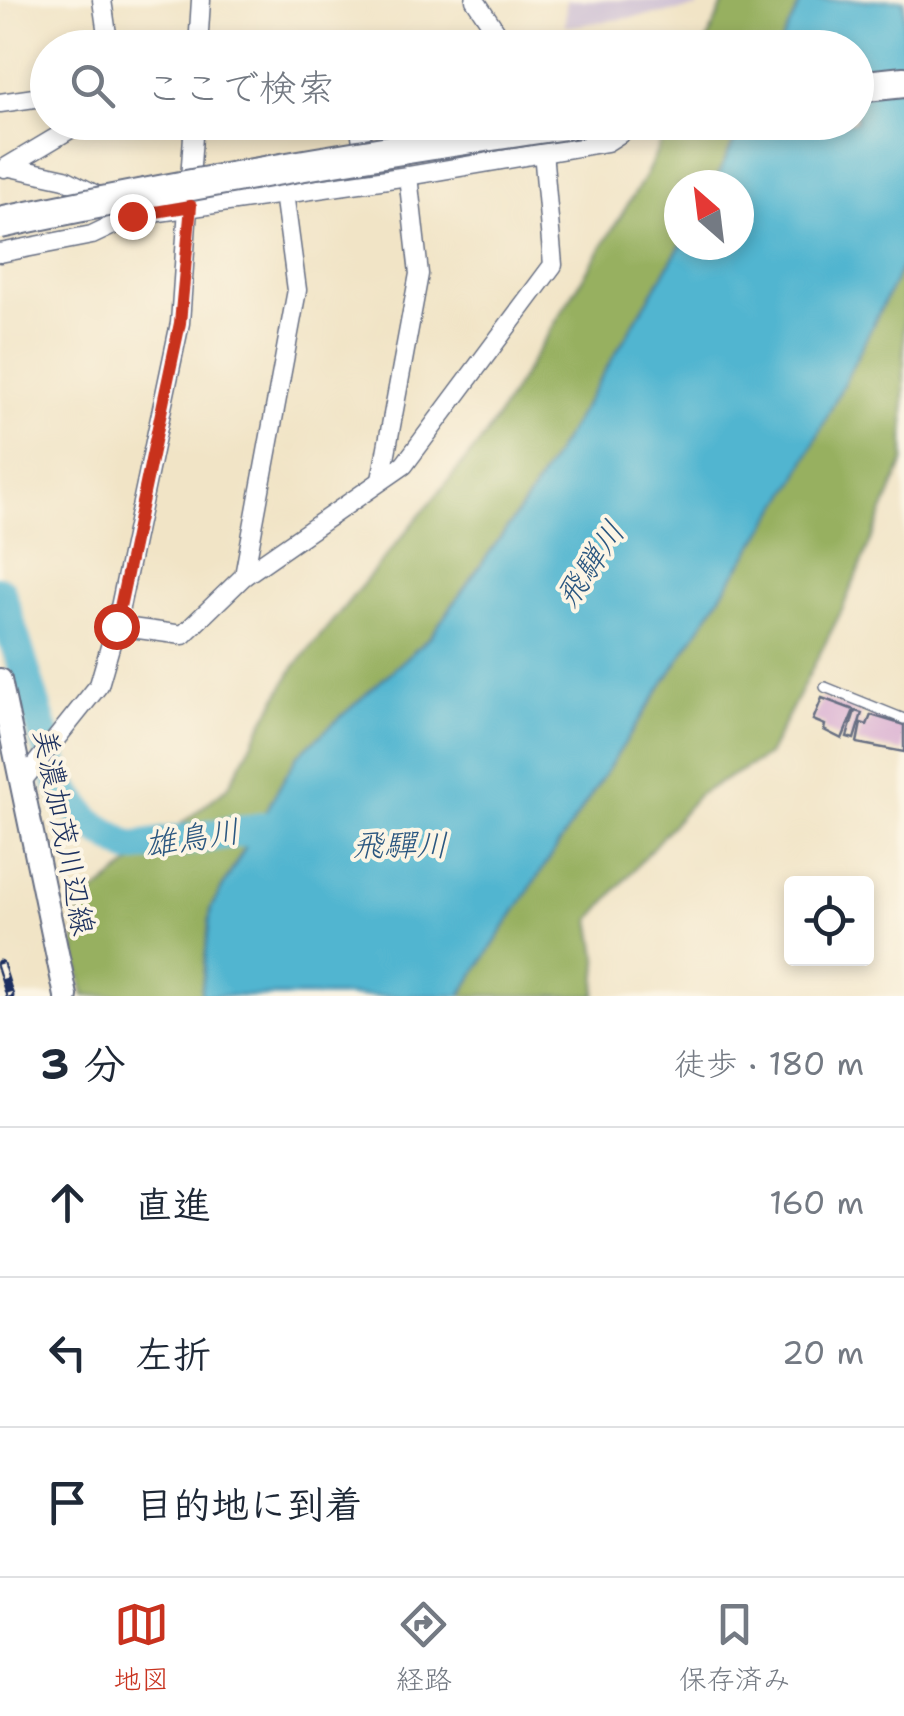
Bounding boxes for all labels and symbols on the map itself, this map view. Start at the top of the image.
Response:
north arrow [664,170,754,260]
route end [110,194,156,240]
water label: 飛騨川 [545,512,634,616]
route start [94,604,140,650]
street label: 美濃加茂川辺線 [24,725,105,939]
water label: 雄鳥川 [141,809,243,866]
water label: 飛驒川 [352,823,448,866]

